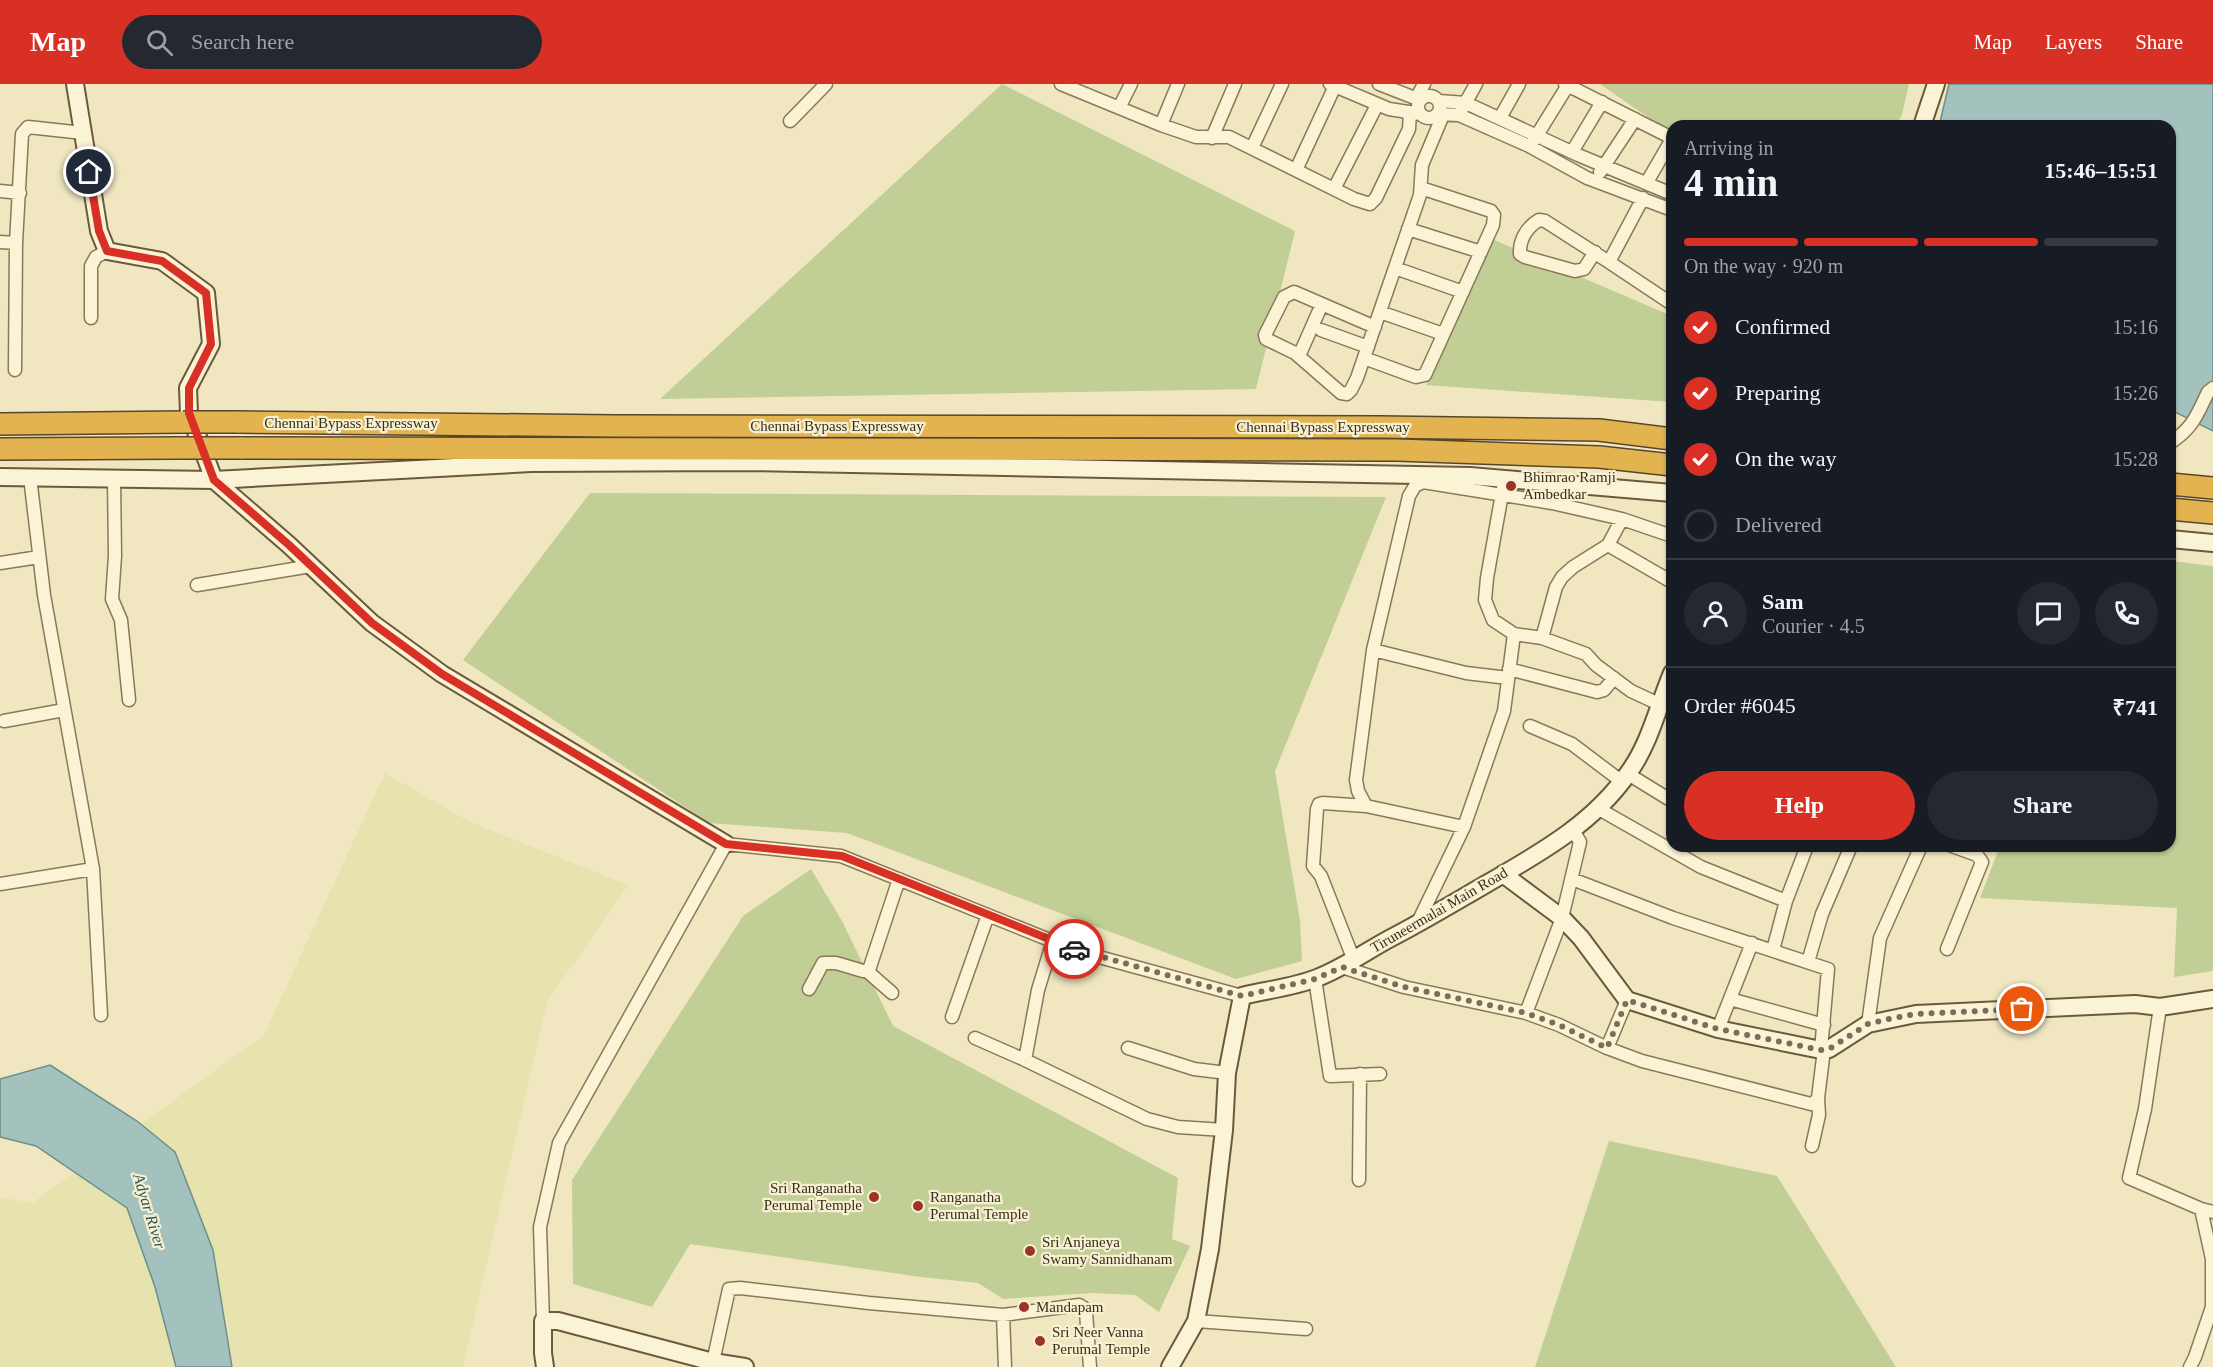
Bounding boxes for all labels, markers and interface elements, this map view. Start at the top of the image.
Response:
search box [122,15,542,69]
text: Map [30,26,86,57]
icon: search [143,26,176,59]
text: Search here [191,29,294,54]
text: Map [1974,30,2012,54]
text: Layers [2045,30,2102,54]
text: Share [2135,30,2183,54]
text: Arriving in [1684,137,1773,159]
pin [63,146,114,197]
icon: home [72,155,105,188]
text: 15:46–15:51 [2044,158,2158,183]
text: 4 min [1684,161,1778,204]
text: On the way · 920 m [1684,255,1843,277]
icon: check [1684,311,1717,344]
text: Confirmed [1735,314,1830,339]
text: 15:16 [2112,316,2158,338]
icon: check [1684,377,1717,410]
text: Preparing [1735,380,1821,405]
text: 15:26 [2112,382,2158,404]
street label: Chennai Bypass Expressway [264,415,438,431]
street label: Chennai Bypass Expressway [750,418,924,434]
street label: Chennai Bypass Expressway [1236,419,1410,435]
icon: check [1684,443,1717,476]
text: On the way [1735,446,1836,471]
text: 15:28 [2112,448,2158,470]
place label: Bhimrao Ramji Ambedkar [1523,469,1616,502]
marker: Bhimrao Ramji Ambedkar [1504,479,1518,493]
text: Delivered [1735,512,1822,537]
button: person [1684,582,1747,645]
button: chat [2017,582,2080,645]
button: phone [2095,582,2158,645]
text: Sam [1762,589,1804,614]
text: Courier · 4.5 [1762,615,1865,637]
text: Order #6045 [1684,693,1796,718]
text: ₹741 [2112,695,2158,720]
button: Help [1684,771,1915,840]
button: Share [1927,771,2158,840]
street label: Tiruneermalai Main Road [1368,864,1511,956]
courier [1044,919,1104,979]
icon: car [1058,933,1091,966]
pin [1996,983,2047,1034]
icon: bag [2005,992,2038,1025]
water label: Adyar River [129,1171,169,1252]
place label: Sri Ranganatha Perumal Temple [764,1180,862,1213]
place label: Ranganatha Perumal Temple [930,1189,1029,1222]
marker: Sri Ranganatha Perumal Temple [867,1190,881,1204]
marker: Ranganatha Perumal Temple [911,1199,925,1213]
place label: Sri Anjaneya Swamy Sannidhanam [1042,1234,1173,1267]
marker: Sri Anjaneya Swamy Sannidhanam [1023,1244,1037,1258]
place label: Mandapam [1036,1299,1104,1315]
marker: Mandapam [1017,1300,1031,1314]
place label: Sri Neer Vanna Perumal Temple [1052,1324,1151,1357]
marker: Sri Neer Vanna Perumal Temple [1033,1334,1047,1348]

